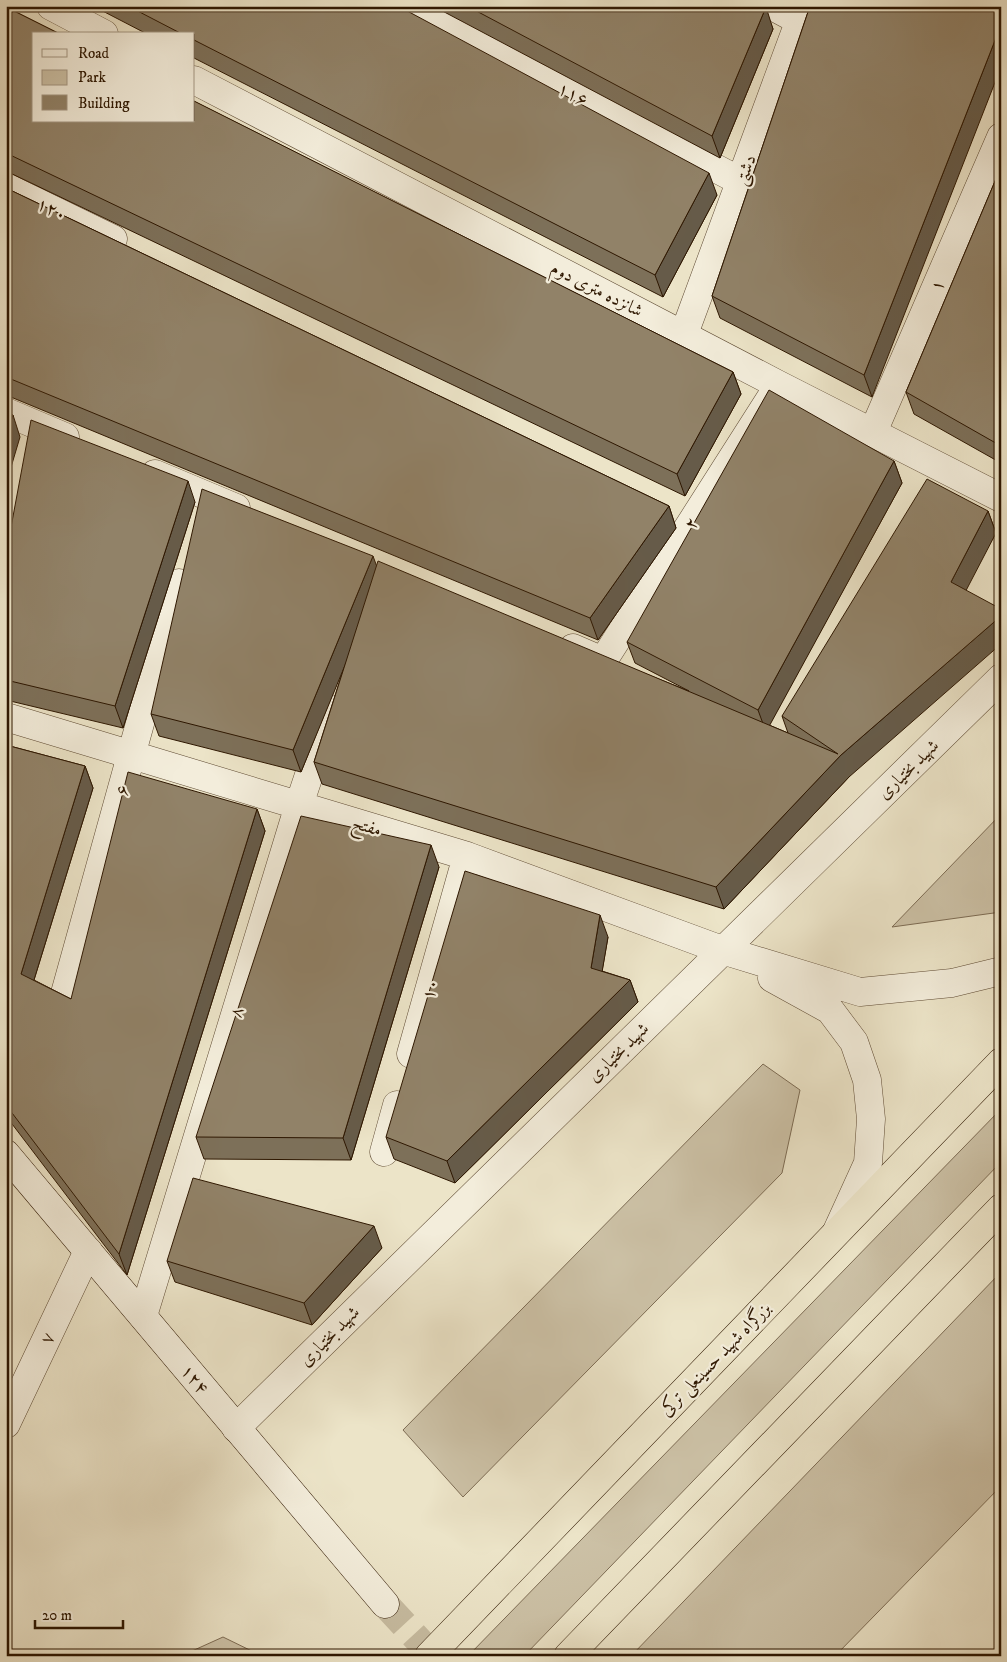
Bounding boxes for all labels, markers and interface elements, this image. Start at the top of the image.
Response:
legend [32,32,195,122]
text: Road [78,44,110,63]
text: Park [78,68,107,87]
street label: ۱۱۶ [553,78,592,112]
text: Building [78,94,130,113]
street label: دشتی [730,152,763,189]
street label: ۱۲۰ [33,193,71,227]
street label: شانزده متری دوم [545,257,646,326]
street label: ۱ [926,276,950,295]
street label: ۲ [680,513,704,534]
street label: شهید بختیاری [873,735,944,804]
street label: ۶ [111,782,135,798]
street label: مفتح [348,812,384,846]
street label: ۱۰ [417,976,444,1002]
street label: ۸ [225,1004,249,1021]
street label: شهید بختیاری [583,1018,654,1087]
street label: بزرگراه شهید حسینعلی ترکی [654,1297,777,1422]
street label: شهید بختیاری [295,1302,365,1372]
street label: ۷ [36,1329,60,1348]
street label: ۱۲۴ [176,1360,213,1399]
scale bar [35,1597,122,1629]
text: 20 m [42,1606,72,1625]

